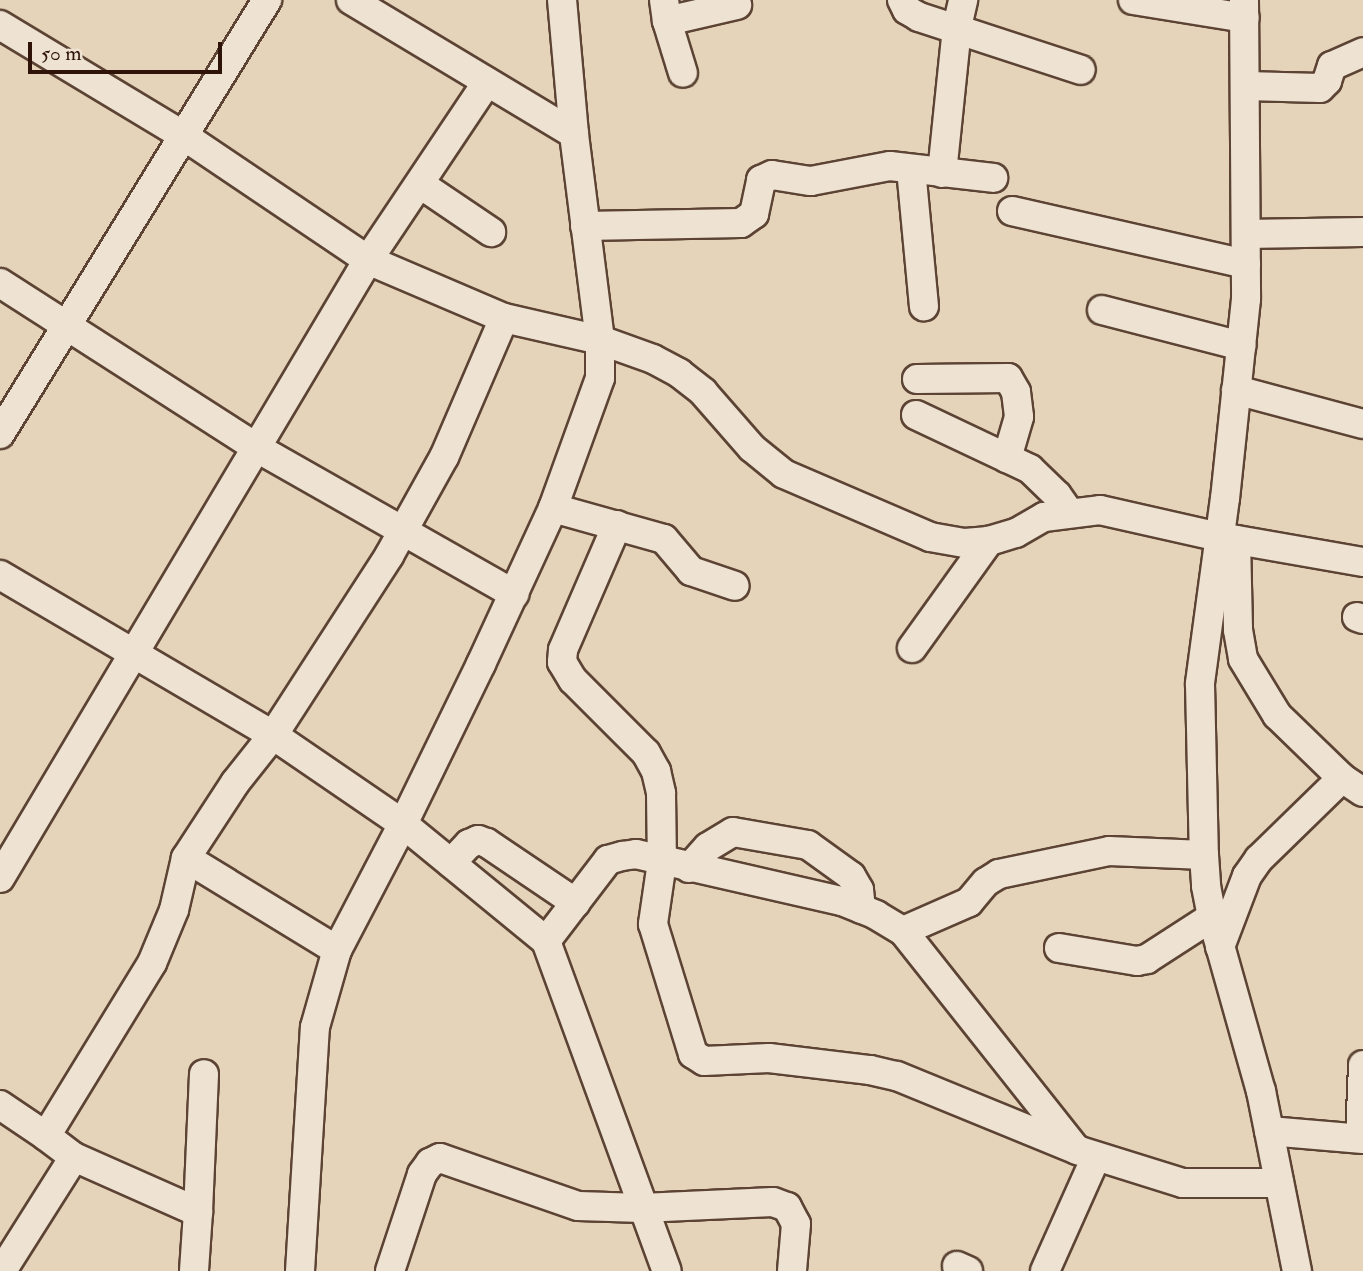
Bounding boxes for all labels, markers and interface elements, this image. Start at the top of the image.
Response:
scale bar [32,28,226,72]
text: 50 m [41,40,82,67]

